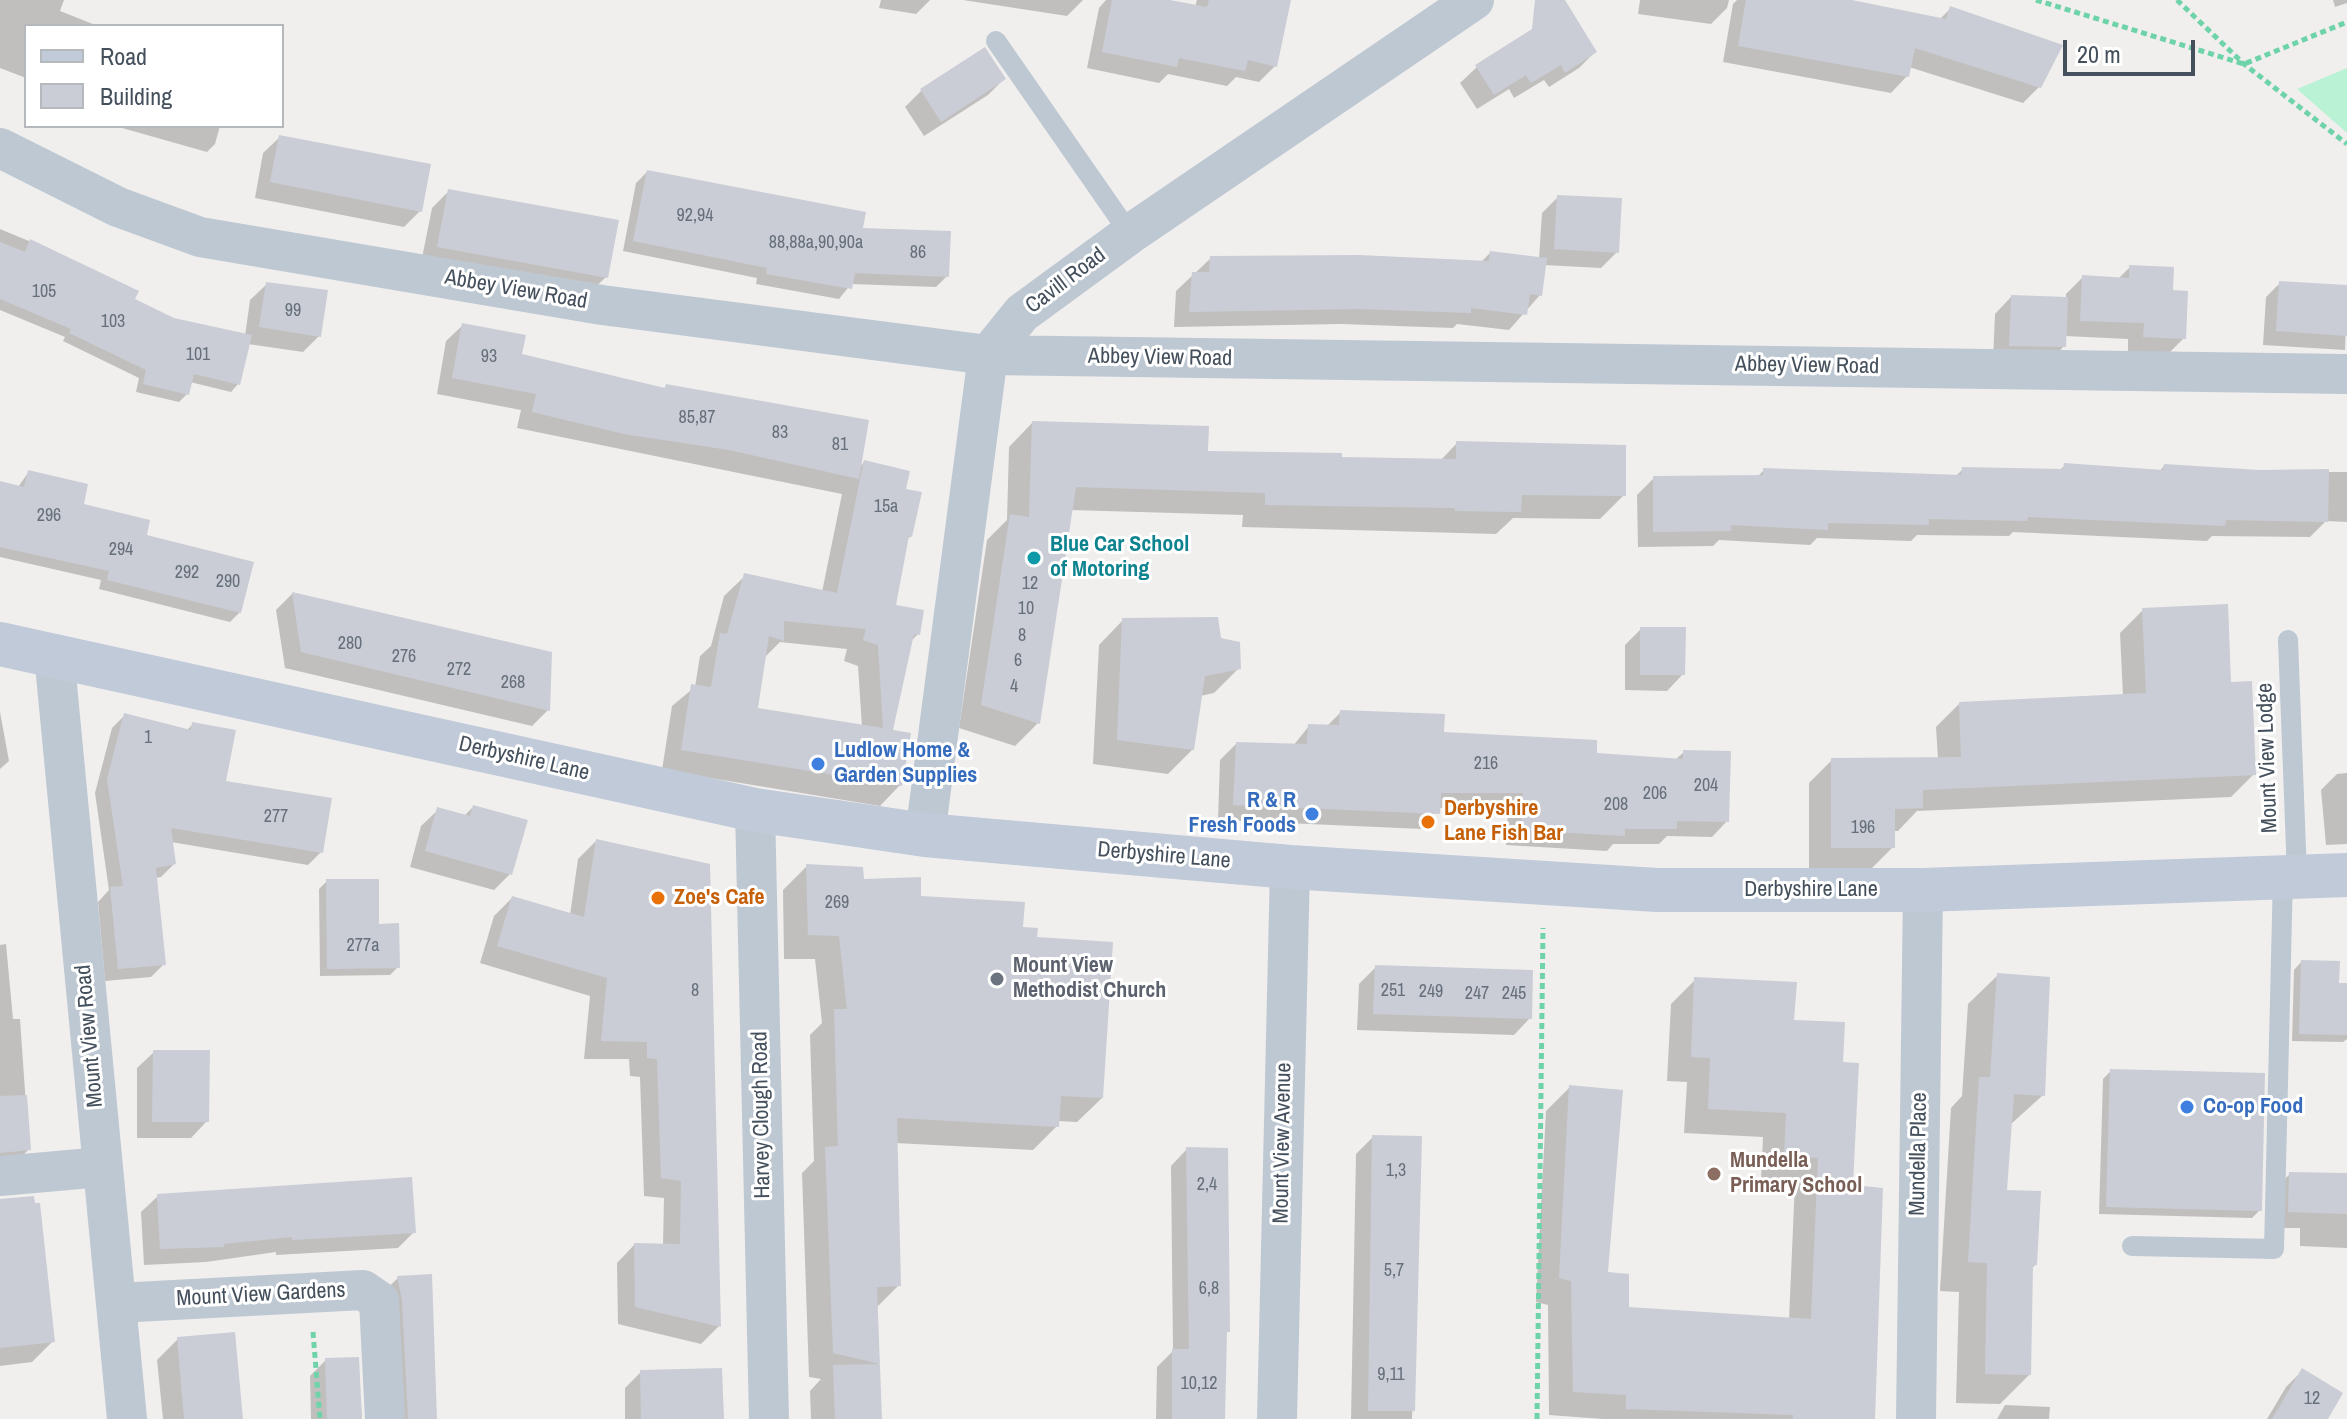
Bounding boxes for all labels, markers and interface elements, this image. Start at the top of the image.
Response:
legend [24,24,284,128]
scale bar [2067,24,2199,74]
text: 20 m [2077,38,2121,70]
text: Road [100,40,147,72]
text: Building [100,80,172,112]
house number: 92,94 [677,205,713,227]
house number: 88,88a,90,90a [769,232,863,254]
house number: 86 [910,242,926,264]
street label: Cavill Road [1021,242,1111,320]
street label: Abbey View Road [443,264,589,316]
house number: 105 [32,281,56,303]
house number: 99 [285,300,301,322]
house number: 103 [101,311,125,333]
house number: 101 [186,344,210,366]
street label: Abbey View Road [1088,344,1232,372]
house number: 93 [481,346,497,368]
street label: Abbey View Road [1735,352,1879,380]
house number: 85,87 [679,407,715,429]
house number: 83 [772,422,788,444]
house number: 81 [832,434,848,456]
house number: 15a [874,496,898,518]
house number: 296 [37,505,61,527]
place label: Blue Car School of Motoring [1050,532,1189,584]
house number: 294 [109,539,133,561]
marker: Blue Car School of Motoring [1025,549,1043,567]
house number: 292 [175,562,199,584]
house number: 290 [216,571,240,593]
house number: 12 [1022,573,1038,595]
house number: 10 [1018,598,1034,620]
house number: 8 [1018,625,1026,647]
house number: 280 [338,633,362,655]
house number: 276 [392,646,416,668]
house number: 6 [1014,650,1022,672]
house number: 272 [447,659,471,681]
house number: 268 [501,672,525,694]
house number: 4 [1010,676,1018,698]
street label: Mount View Lodge [2252,683,2284,833]
house number: 1 [144,727,152,749]
street label: Derbyshire Lane [456,731,592,787]
place label: Ludlow Home & Garden Supplies [834,738,977,790]
house number: 216 [1474,753,1498,775]
marker: Ludlow Home & Garden Supplies [809,755,827,773]
house number: 204 [1694,775,1718,797]
house number: 206 [1643,783,1667,805]
place label: R & R Fresh Foods [1189,788,1296,840]
house number: 208 [1604,794,1628,816]
place label: Derbyshire Lane Fish Bar [1444,796,1563,848]
marker: R & R Fresh Foods [1303,805,1321,823]
house number: 277 [264,806,288,828]
marker: Derbyshire Lane Fish Bar [1419,813,1437,831]
house number: 196 [1851,817,1875,839]
street label: Derbyshire Lane [1096,837,1232,875]
street label: Derbyshire Lane [1744,877,1878,903]
place label: Zoe's Cafe [674,885,765,911]
marker: Zoe's Cafe [649,889,667,907]
house number: 269 [825,892,849,914]
house number: 277a [347,935,379,957]
place label: Mount View Methodist Church [1013,953,1166,1004]
street label: Mount View Road [71,964,109,1108]
marker: Mount View Methodist Church [988,970,1006,988]
house number: 8 [691,980,699,1002]
house number: 251 [1381,980,1405,1002]
house number: 249 [1419,981,1443,1003]
house number: 247 [1465,983,1489,1005]
house number: 245 [1502,983,1526,1005]
street label: Harvey Clough Road [747,1031,777,1199]
street label: Mount View Avenue [1268,1062,1298,1224]
street label: Mundella Place [1905,1092,1933,1216]
place label: Co-op Food [2203,1094,2303,1120]
marker: Co-op Food [2178,1098,2196,1116]
place label: Mundella Primary School [1730,1148,1862,1200]
house number: 1,3 [1386,1160,1406,1182]
marker: Mundella Primary School [1705,1165,1723,1183]
house number: 2,4 [1197,1174,1217,1196]
house number: 5,7 [1384,1260,1404,1282]
street label: Mount View Gardens [176,1277,346,1313]
house number: 6,8 [1199,1278,1219,1300]
house number: 9,11 [1377,1364,1405,1386]
house number: 10,12 [1181,1373,1217,1395]
house number: 12 [2304,1388,2320,1410]

